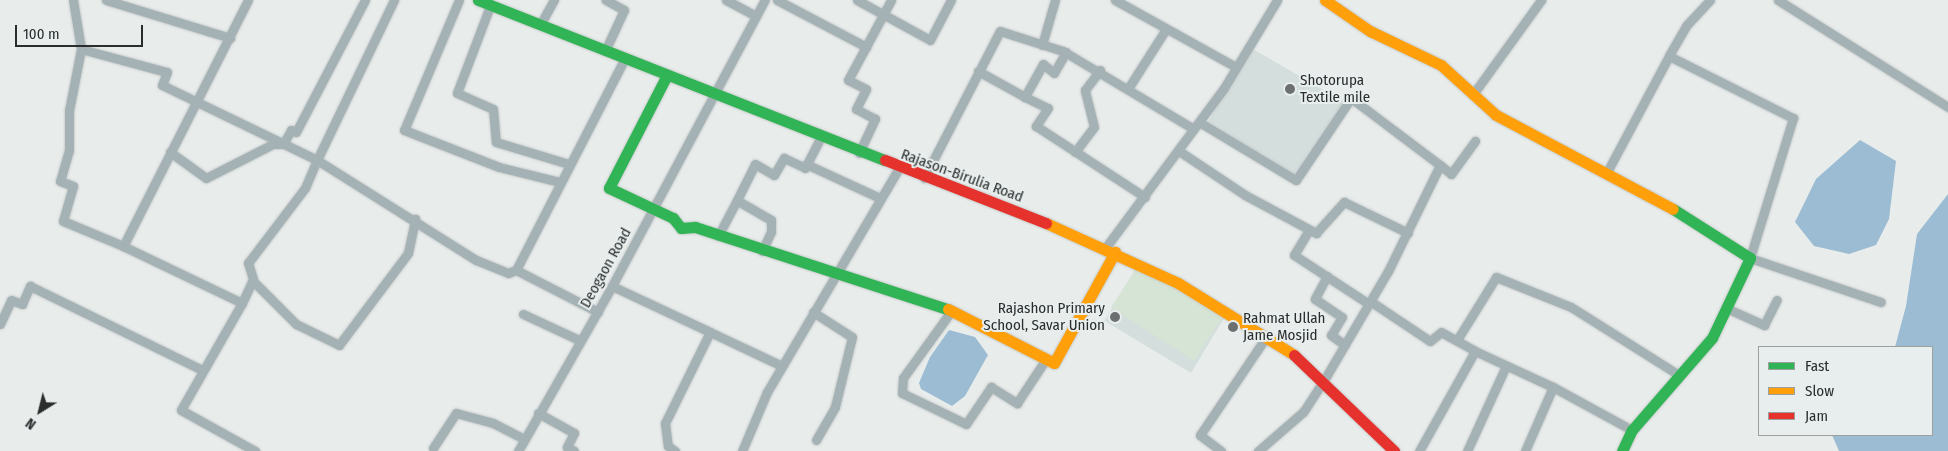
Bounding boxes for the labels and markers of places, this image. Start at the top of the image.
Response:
place label: Shotorupa Textile mile [1300,71,1370,106]
marker: Shotorupa Textile mile [1284,83,1296,95]
place label: Rajashon Primary School, Savar Union [983,299,1105,334]
place label: Rahmat Ullah Jame Mosjid [1243,309,1326,344]
marker: Rajashon Primary School, Savar Union [1109,311,1121,323]
marker: Rahmat Ullah Jame Mosjid [1227,321,1239,333]

